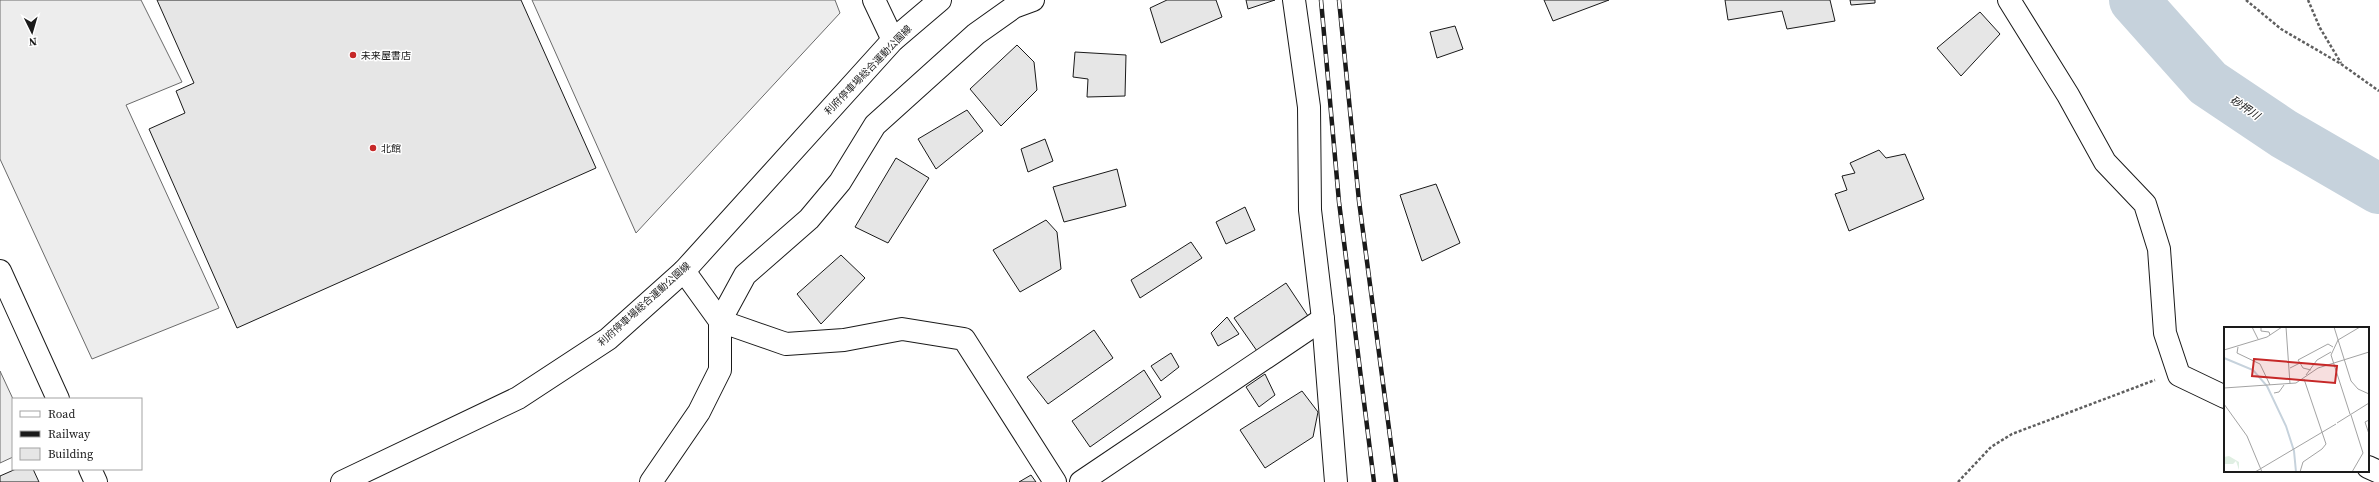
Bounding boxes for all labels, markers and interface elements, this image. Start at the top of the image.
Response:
north arrow [12,12,52,52]
street label: 利府停車場総合運動公園線 [822,22,914,118]
text: N [28,34,37,49]
place label: 未来屋書店 [361,49,411,62]
marker: 未来屋書店 [348,50,358,60]
water label: 砂押川 [2227,93,2264,124]
place label: 北館 [381,142,401,155]
marker: 北館 [368,143,378,153]
street label: 利府停車場総合運動公園線 [595,259,693,349]
inset map [2224,327,2369,472]
legend [12,398,142,470]
text: Road [48,406,75,422]
text: Railway [48,426,91,442]
text: Building [48,446,93,462]

